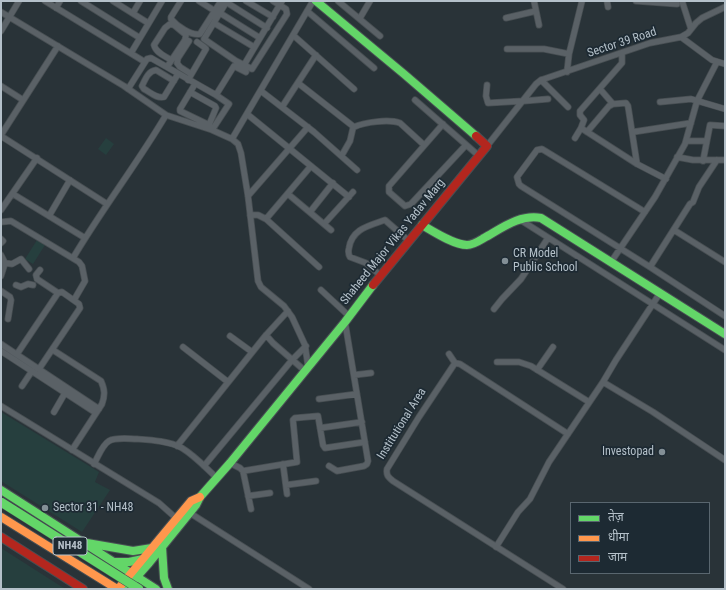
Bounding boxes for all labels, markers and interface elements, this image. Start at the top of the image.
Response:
street label: Sector 39 Road [586,25,658,61]
street label: Shaheed Major Vikas Yadav Marg [338,176,448,308]
place label: CR Model Public School [513,247,578,275]
marker: CR Model Public School [500,256,510,266]
street label: Institutional Area [374,386,430,462]
place label: Investopad [602,445,654,459]
marker: Investopad [657,447,667,457]
place label: Sector 31 - NH48 [53,501,133,515]
legend [570,502,710,574]
marker: Sector 31 - NH48 [40,503,50,513]
text: तेज़ [608,510,624,524]
text: धीमा [608,530,629,544]
road number: NH48 [53,537,87,555]
text: जाम [608,550,627,564]

